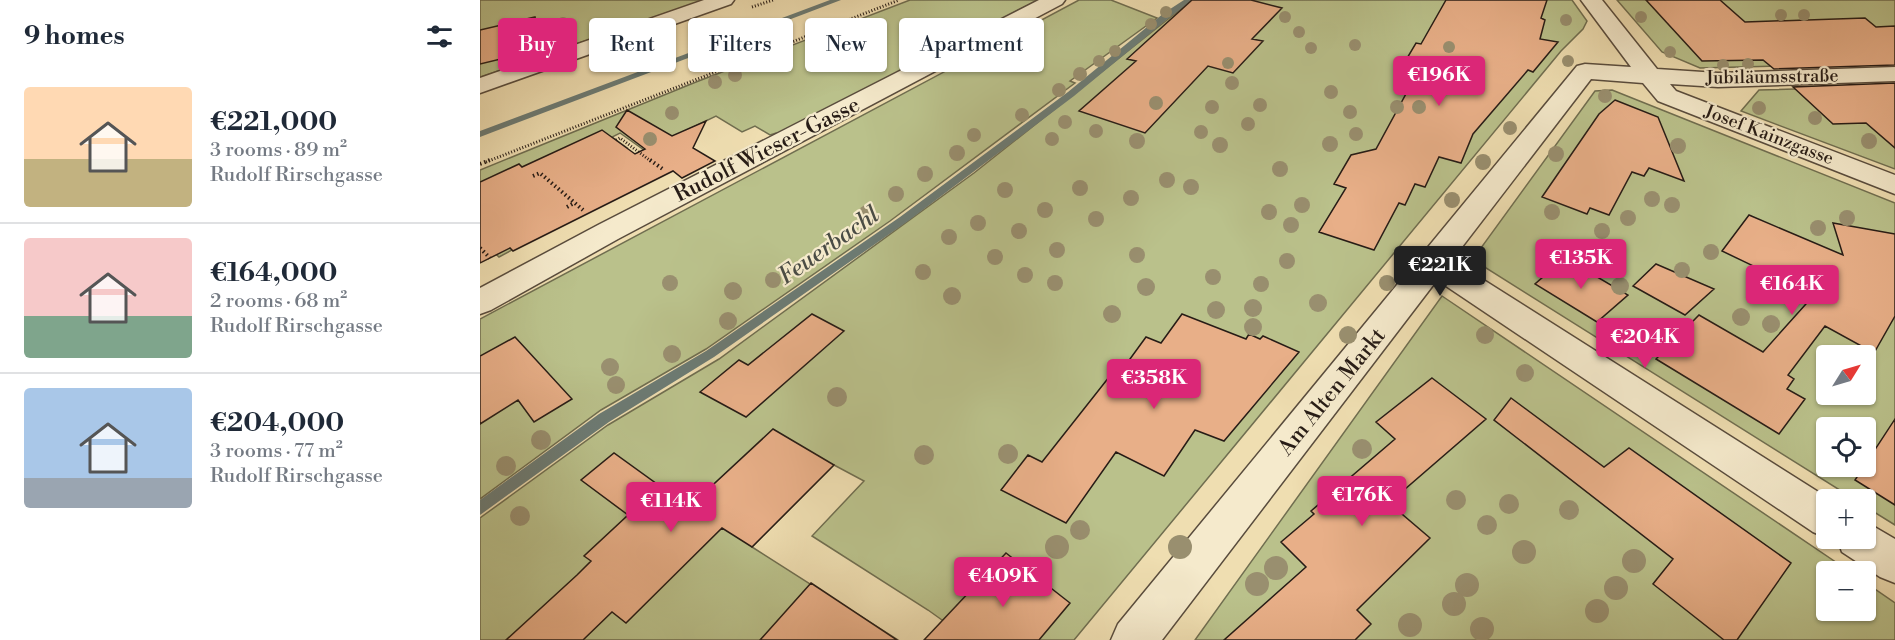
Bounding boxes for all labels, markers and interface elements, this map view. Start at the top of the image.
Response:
chip: Buy [498,18,577,72]
chip: Rent [589,18,676,72]
chip: Filters [688,18,793,72]
chip: New [805,18,887,72]
chip: Apartment [899,18,1044,72]
text: 9 homes [24,20,125,52]
icon: filters [423,20,456,53]
pin: €196K [1397,56,1481,107]
text: €196K [1407,63,1471,88]
street label: Jubiläumsstraße [1704,64,1839,90]
street label: Rudolf Wieser-Gasse [669,91,865,209]
street label: Josef Kainzgasse [1700,99,1837,170]
text: €221,000 [210,106,337,138]
icon: home [72,111,144,183]
text: 3 rooms · 89 m² [210,138,347,163]
text: Rudolf Rirschgasse [210,163,383,188]
water label: Feuerbachl [772,200,886,292]
pin: €135K [1539,239,1623,290]
pin: €221K [1398,246,1482,297]
text: €135K [1549,246,1613,271]
text: €221K [1408,253,1472,278]
text: €164,000 [210,257,338,289]
icon: home [72,262,144,334]
pin: €164K [1750,265,1834,316]
text: €164K [1760,272,1824,297]
text: 2 rooms · 68 m² [210,289,347,314]
text: Rudolf Rirschgasse [210,314,383,339]
pin: €204K [1603,318,1687,369]
street label: Am Alten Markt [1272,323,1392,462]
text: €204K [1610,325,1680,350]
north arrow [1816,345,1876,405]
map controls [1816,345,1876,621]
pin: €358K [1112,359,1196,410]
text: €358K [1121,366,1187,391]
text: €204,000 [210,407,344,439]
icon: home [72,412,144,484]
button: locate [1816,417,1876,477]
text: 3 rooms · 77 m² [210,439,343,464]
text: Rudolf Rirschgasse [210,464,383,489]
pin: €176K [1320,476,1404,527]
pin: €114K [629,482,713,533]
text: €176K [1331,483,1393,508]
text: €114K [640,489,702,514]
button: + [1816,489,1876,549]
pin: €409K [961,557,1045,608]
button: − [1816,561,1876,621]
text: €409K [968,564,1038,589]

